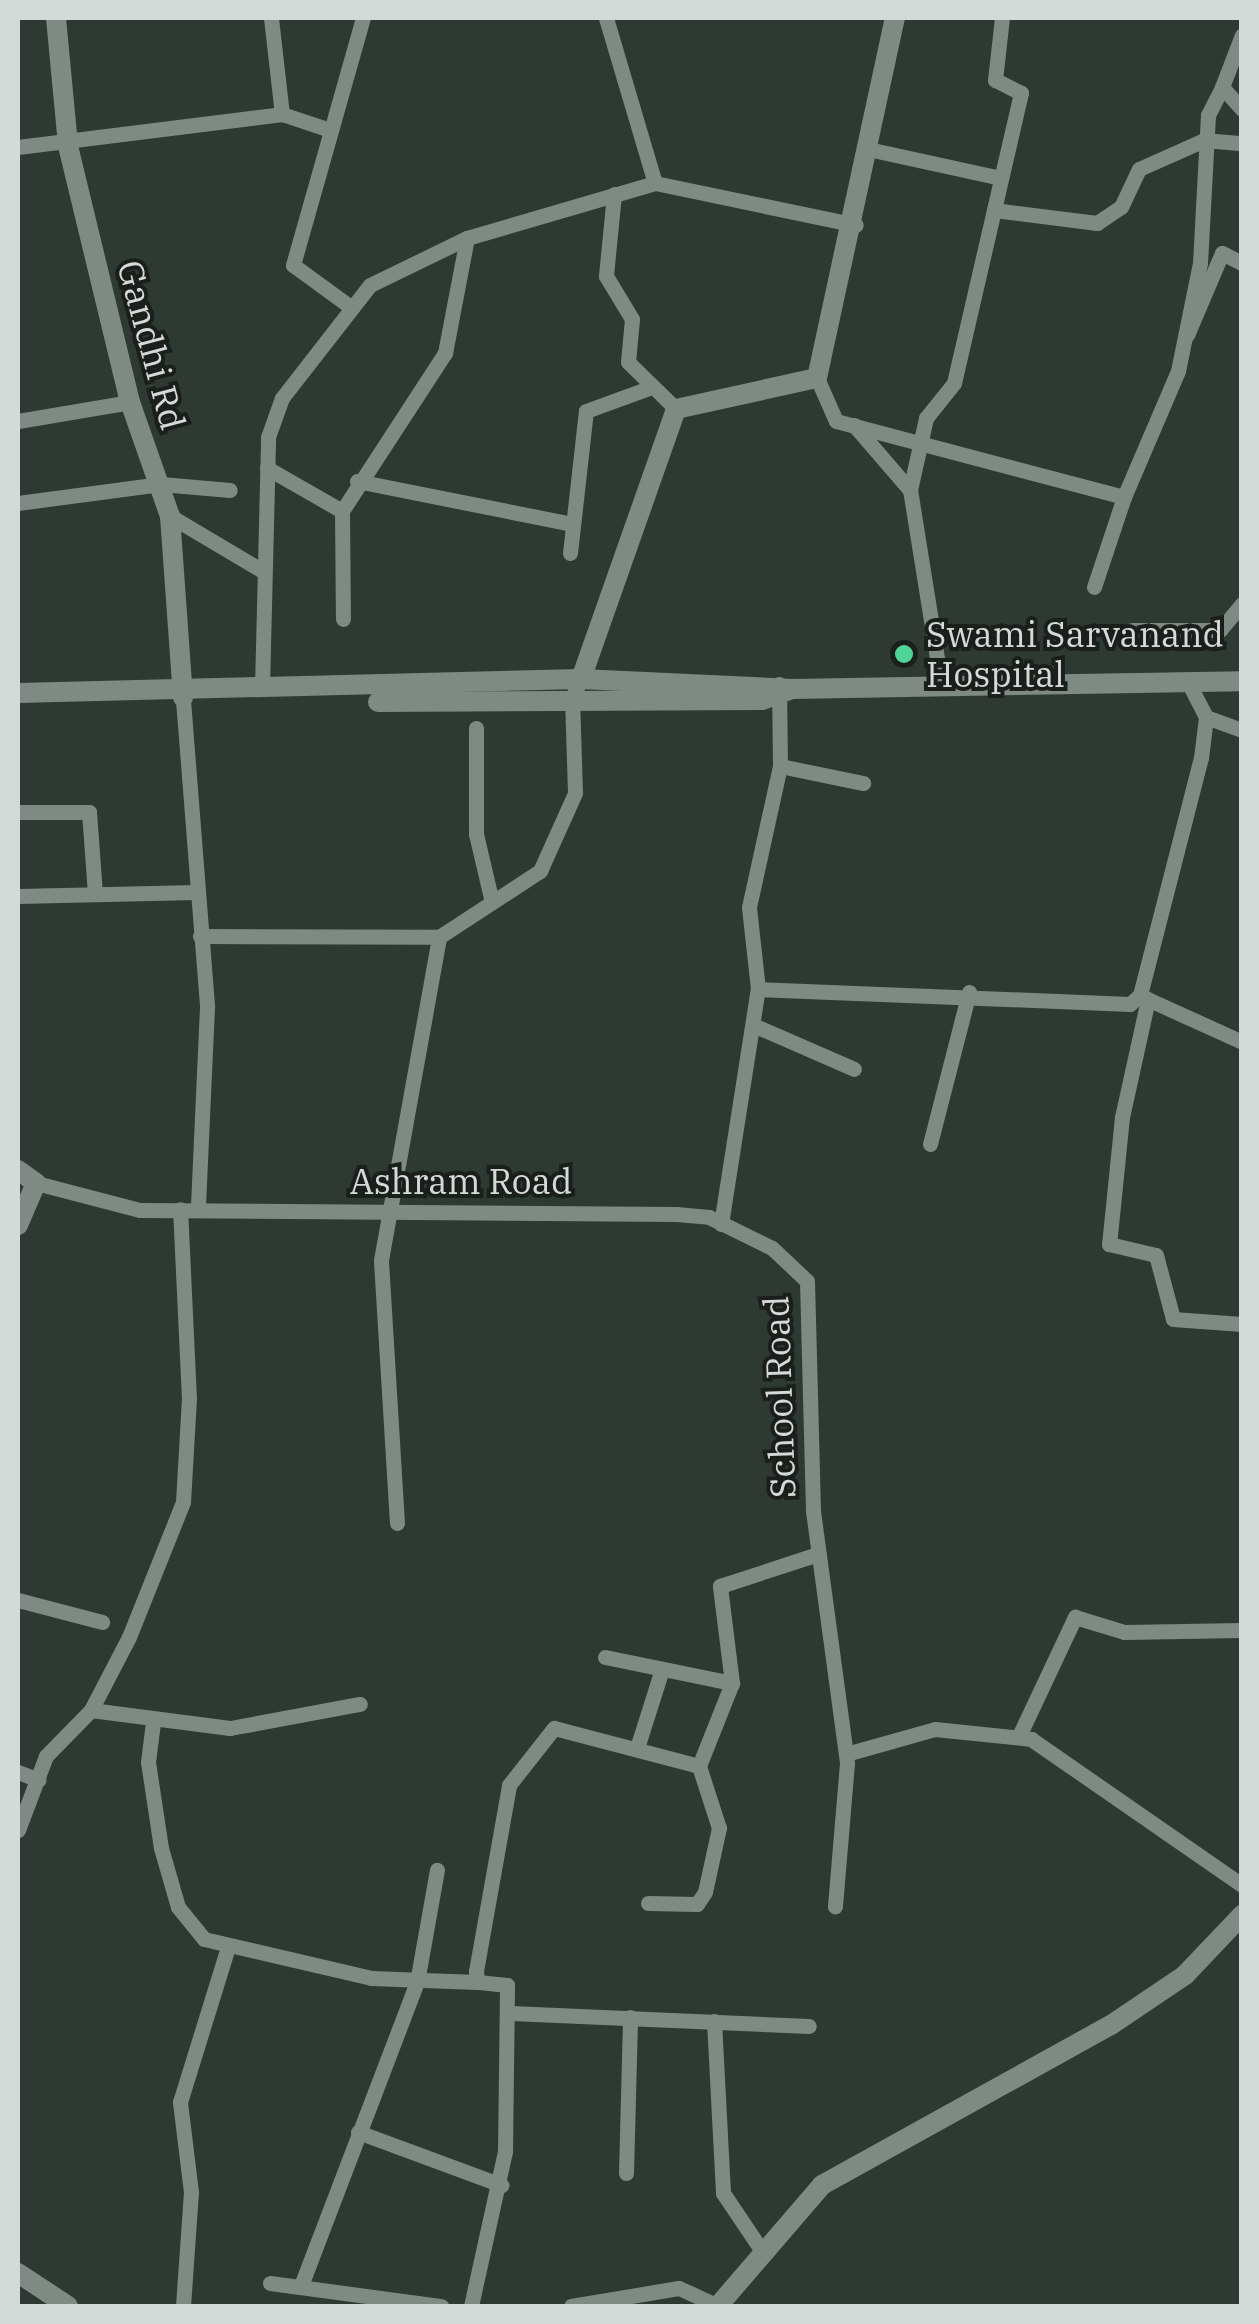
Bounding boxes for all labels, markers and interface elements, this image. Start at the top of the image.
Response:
street label: Gandhi Rd [109,256,195,434]
place label: Swami Sarvanand Hospital [926,613,1224,695]
marker: Swami Sarvanand Hospital [891,641,917,667]
street label: Ashram Road [350,1160,572,1202]
street label: School Road [754,1295,804,1499]

